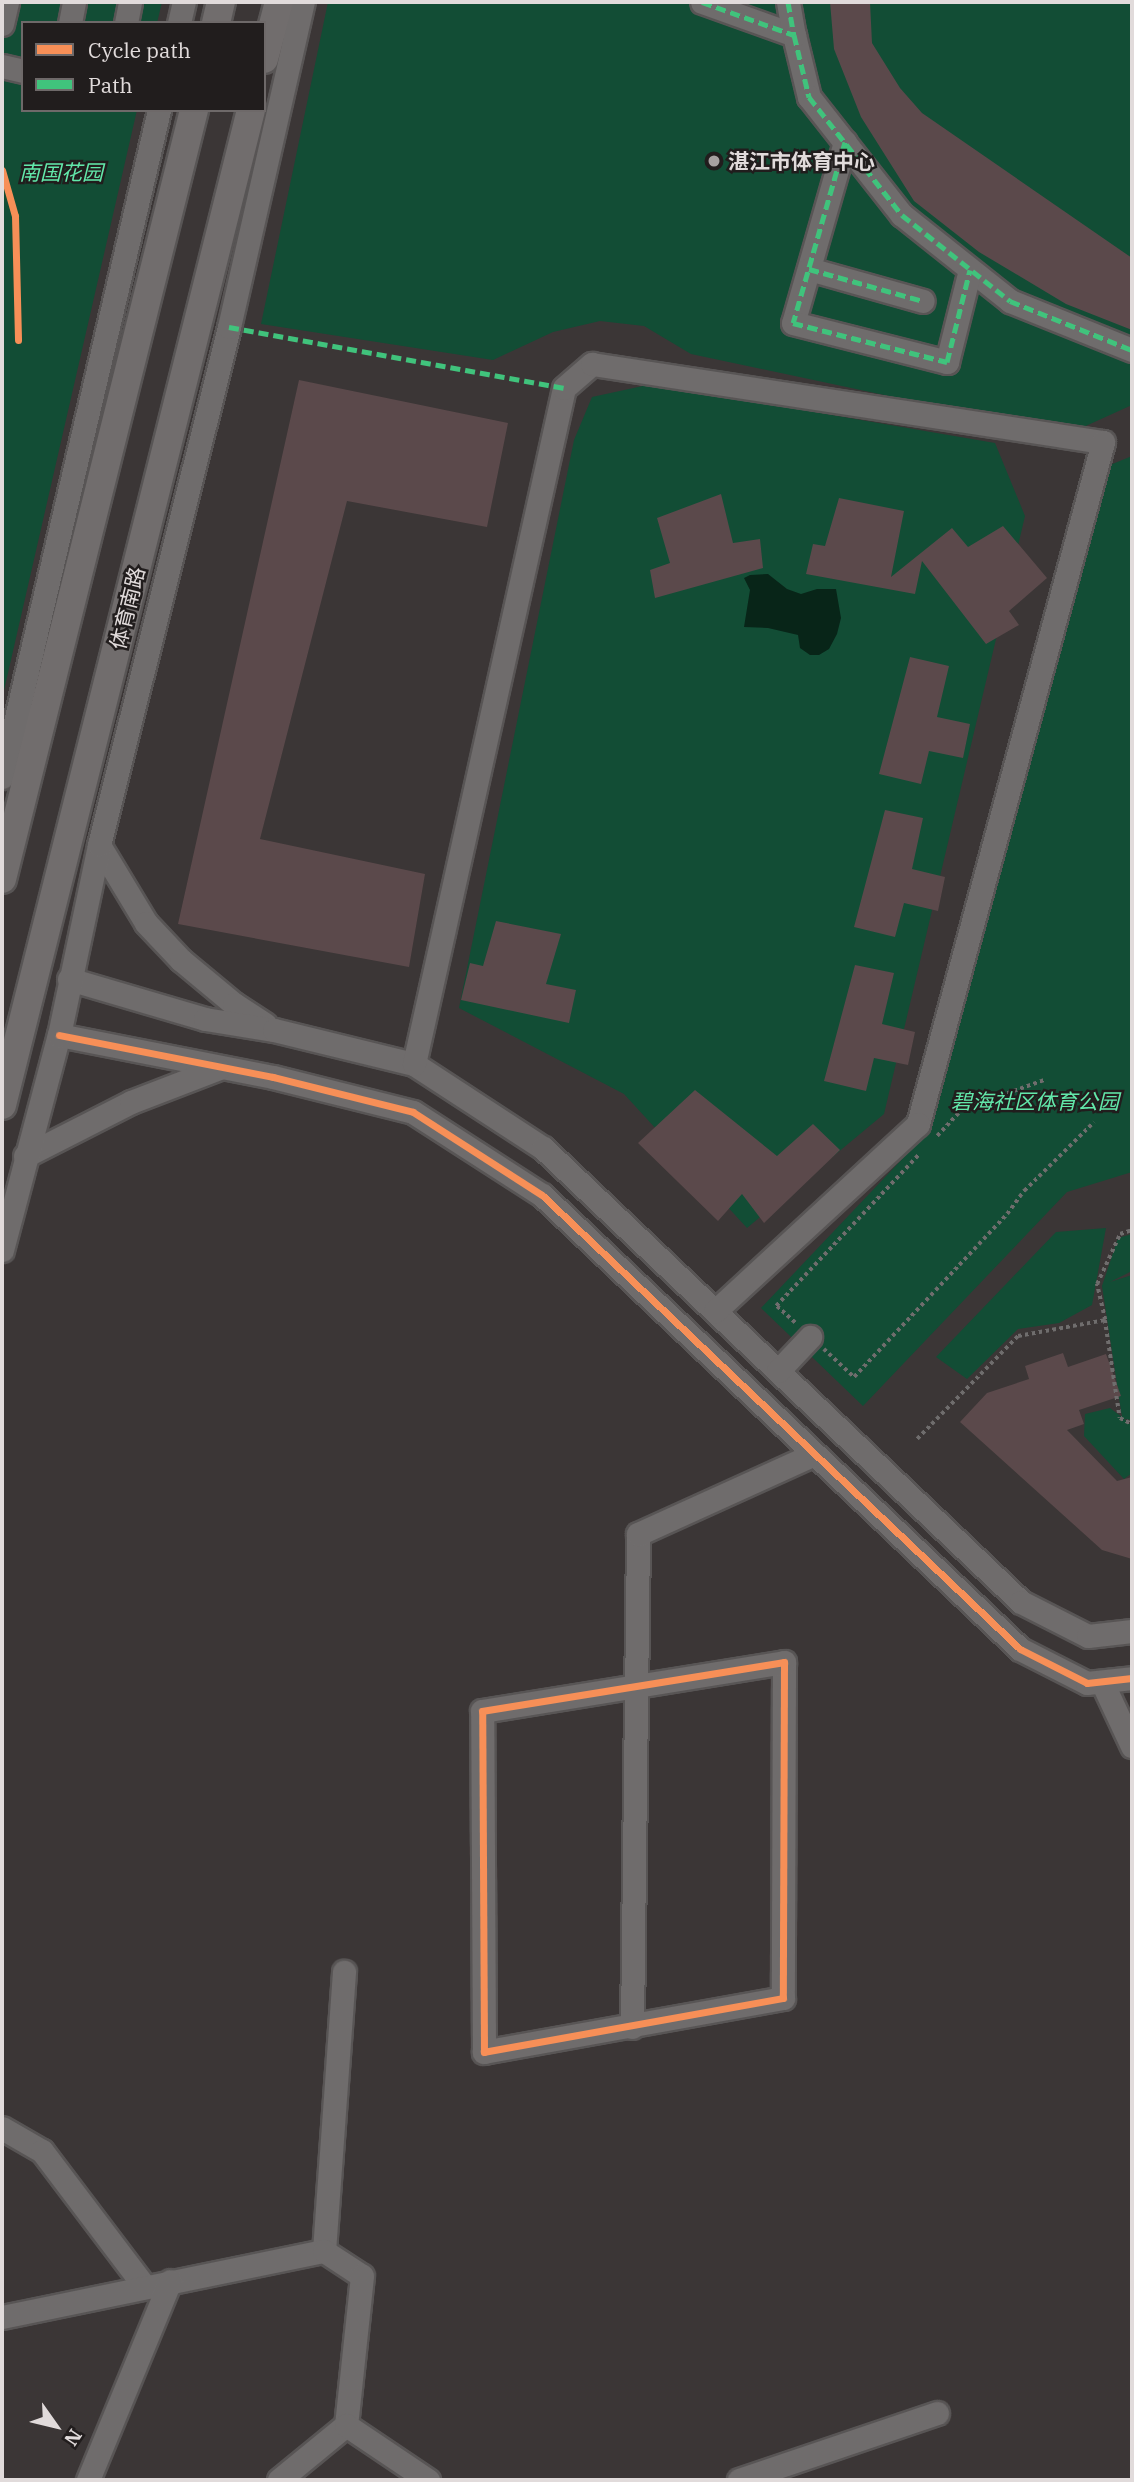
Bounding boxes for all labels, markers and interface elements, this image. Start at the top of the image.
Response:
legend [21,21,266,112]
text: Cycle path [88,36,191,64]
text: Path [88,71,133,99]
place label: 湛江市体育中心 [728,148,875,174]
marker: 湛江市体育中心 [706,153,722,169]
park label: 南国花园 [19,159,103,185]
street label: 体育南路 [105,564,149,652]
park label: 碧海社区体育公园 [951,1088,1119,1114]
north arrow [21,2391,91,2461]
text: N [59,2425,88,2451]

